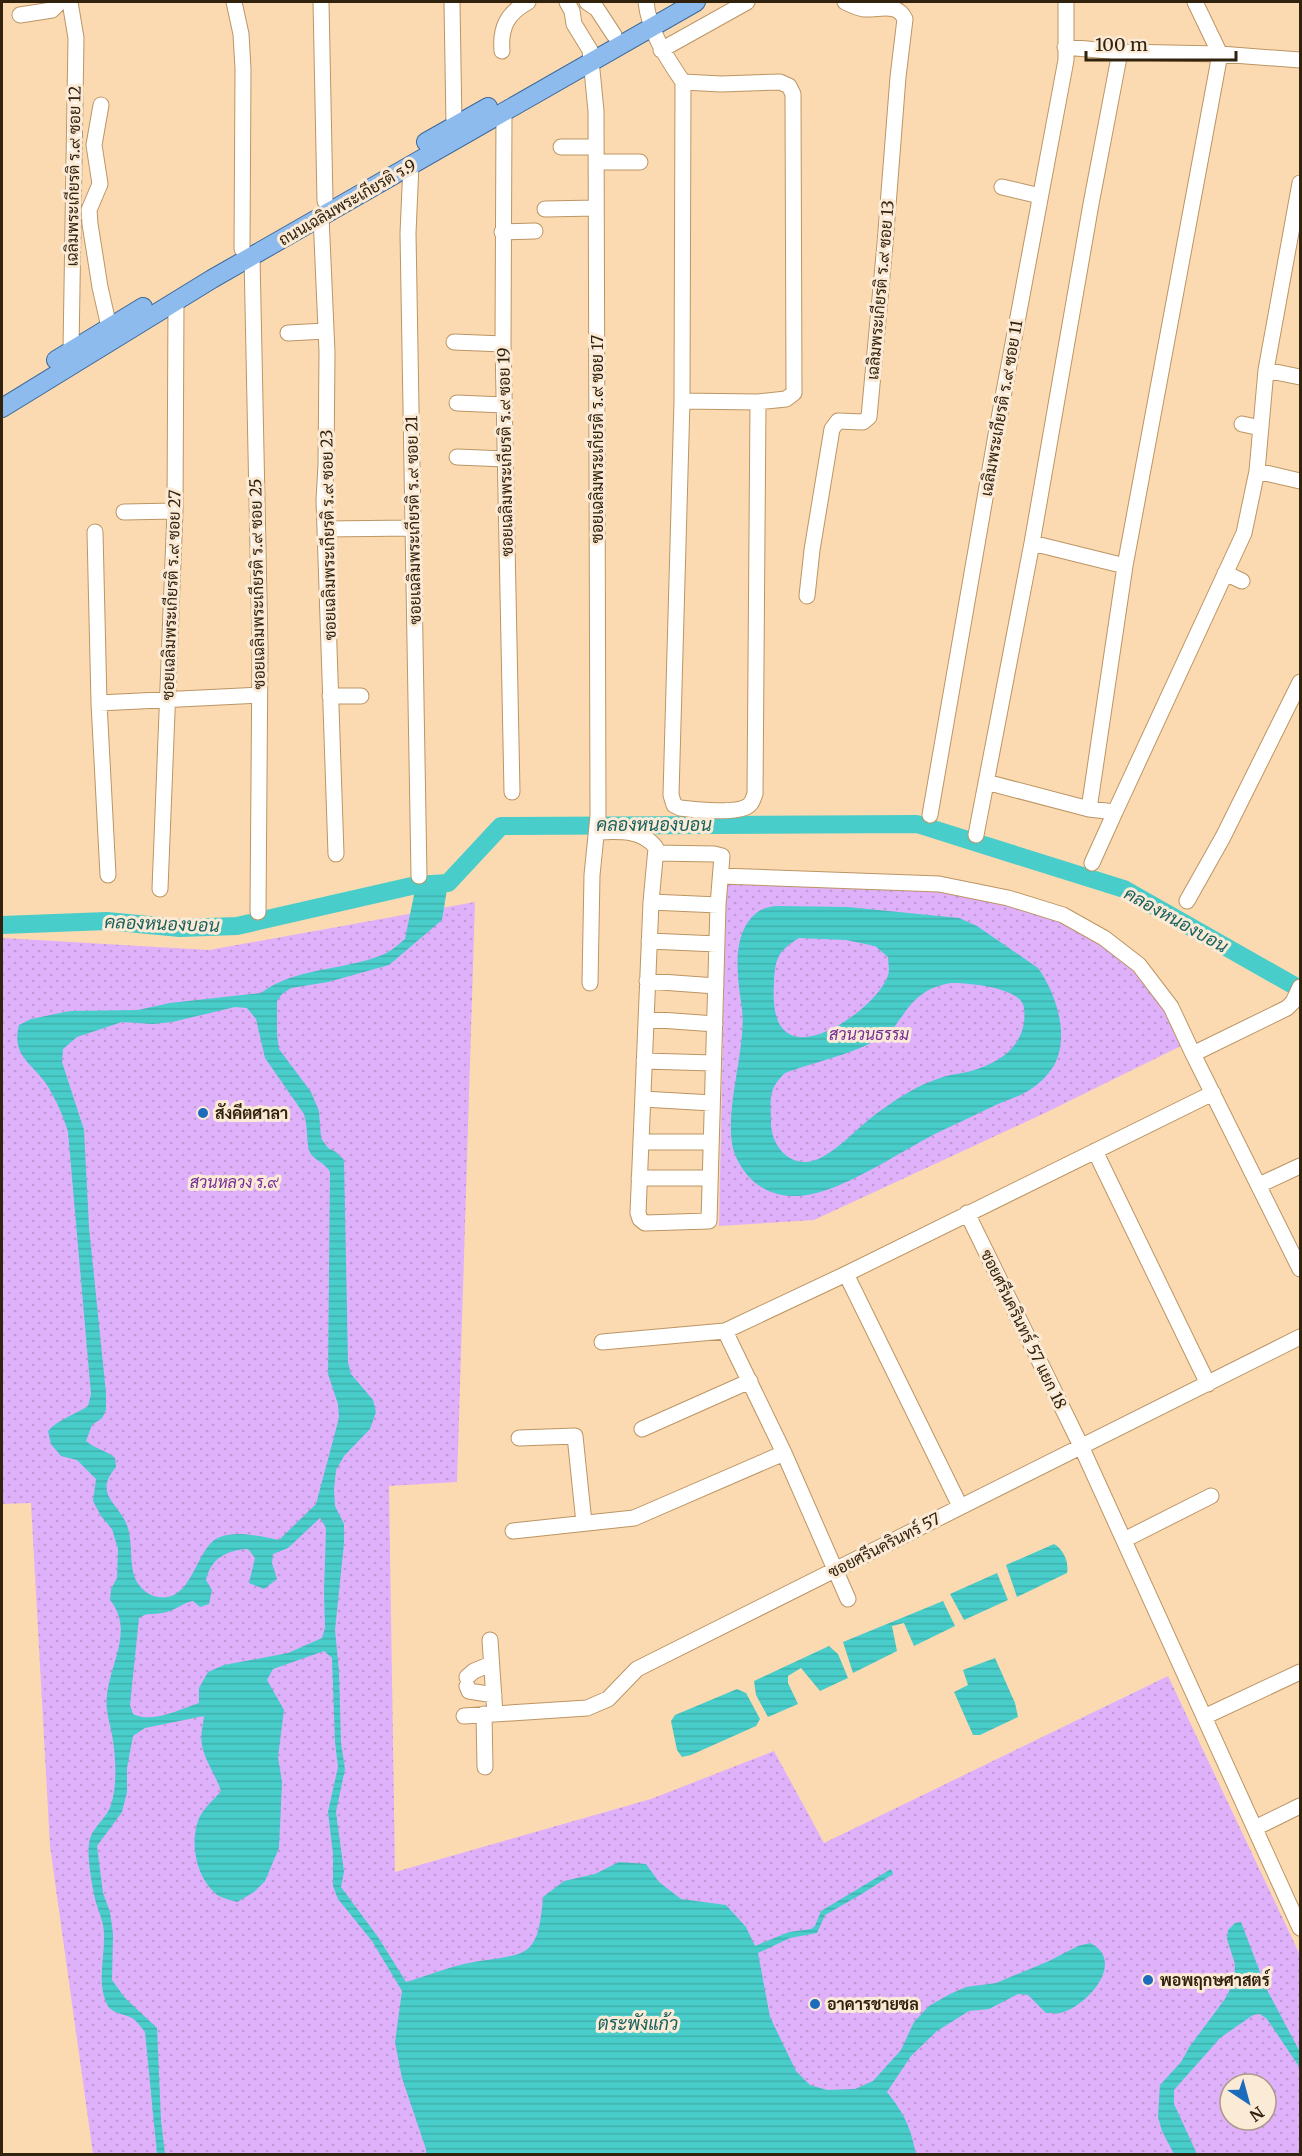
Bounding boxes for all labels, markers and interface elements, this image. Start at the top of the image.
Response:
scale bar [1086,24,1236,62]
text: 100 m [1095,33,1148,56]
street label: เฉลิมพระเกียรติ ร.๙ ซอย 12 [60,85,85,267]
street label: ถนนเฉลิมพระเกียรติ ร.9 [274,154,419,250]
street label: เฉลิมพระเกียรติ ร.๙ ซอย 13 [861,199,898,381]
street label: เฉลิมพระเกียรติ ร.๙ ซอย 11 [975,318,1026,498]
street label: ซอยเฉลิมพระเกียรติ ร.๙ ซอย 17 [586,335,607,543]
street label: ซอยเฉลิมพระเกียรติ ร.๙ ซอย 19 [492,347,517,557]
street label: ซอยเฉลิมพระเกียรติ ร.๙ ซอย 21 [400,415,425,625]
street label: ซอยเฉลิมพระเกียรติ ร.๙ ซอย 23 [315,429,340,641]
street label: ซอยเฉลิมพระเกียรติ ร.๙ ซอย 25 [244,478,269,690]
street label: ซอยเฉลิมพระเกียรติ ร.๙ ซอย 27 [156,489,185,701]
water label: คลองหนองบอน [596,813,712,836]
water label: คลองหนองบอน [1120,882,1233,958]
water label: คลองหนองบอน [104,910,221,937]
park label: สวนวนธรรม [829,1024,909,1044]
place label: สังคีตศาลา [215,1103,288,1123]
marker: สังคีตศาลา [196,1106,210,1120]
park label: สวนหลวง ร.๙ [190,1172,279,1192]
street label: ซอยศรีนครินทร์ 57 แยก 18 [977,1245,1073,1412]
street label: ซอยศรีนครินทร์ 57 [824,1506,944,1582]
place label: พอพฤกษศาสตร์ [1160,1969,1271,1990]
marker: พอพฤกษศาสตร์ [1141,1973,1155,1987]
place label: อาคารชายชล [827,1994,919,2014]
marker: อาคารชายชล [808,1997,822,2011]
water label: ตระพังแก้ว [598,2012,678,2035]
north arrow [1218,2072,1278,2132]
text: N [1246,2102,1268,2126]

